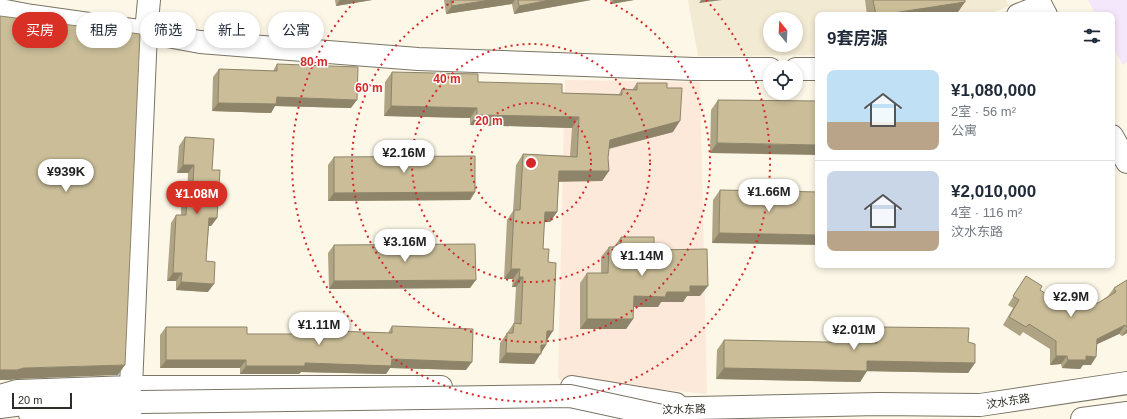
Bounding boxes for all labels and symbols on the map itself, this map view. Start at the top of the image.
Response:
north arrow [763,12,803,52]
text: 80 m [300,55,328,69]
text: 40 m [433,72,461,86]
text: 60 m [355,81,383,95]
text: 20 m [475,114,503,128]
pin: ¥2.16M [371,140,437,174]
centre of rings [524,156,538,170]
pin: ¥939K [38,159,94,193]
pin: ¥1.66M [736,179,802,213]
pin: ¥1.08M [164,181,230,215]
pin: ¥3.16M [372,229,438,263]
pin: ¥1.14M [609,243,675,277]
pin: ¥2.9M [1043,284,1099,318]
pin: ¥1.11M [286,312,352,346]
pin: ¥2.01M [821,317,887,351]
scale bar [12,391,72,410]
street label: 汶水东路 [985,392,1031,410]
street label: 汶水东路 [662,403,706,415]

